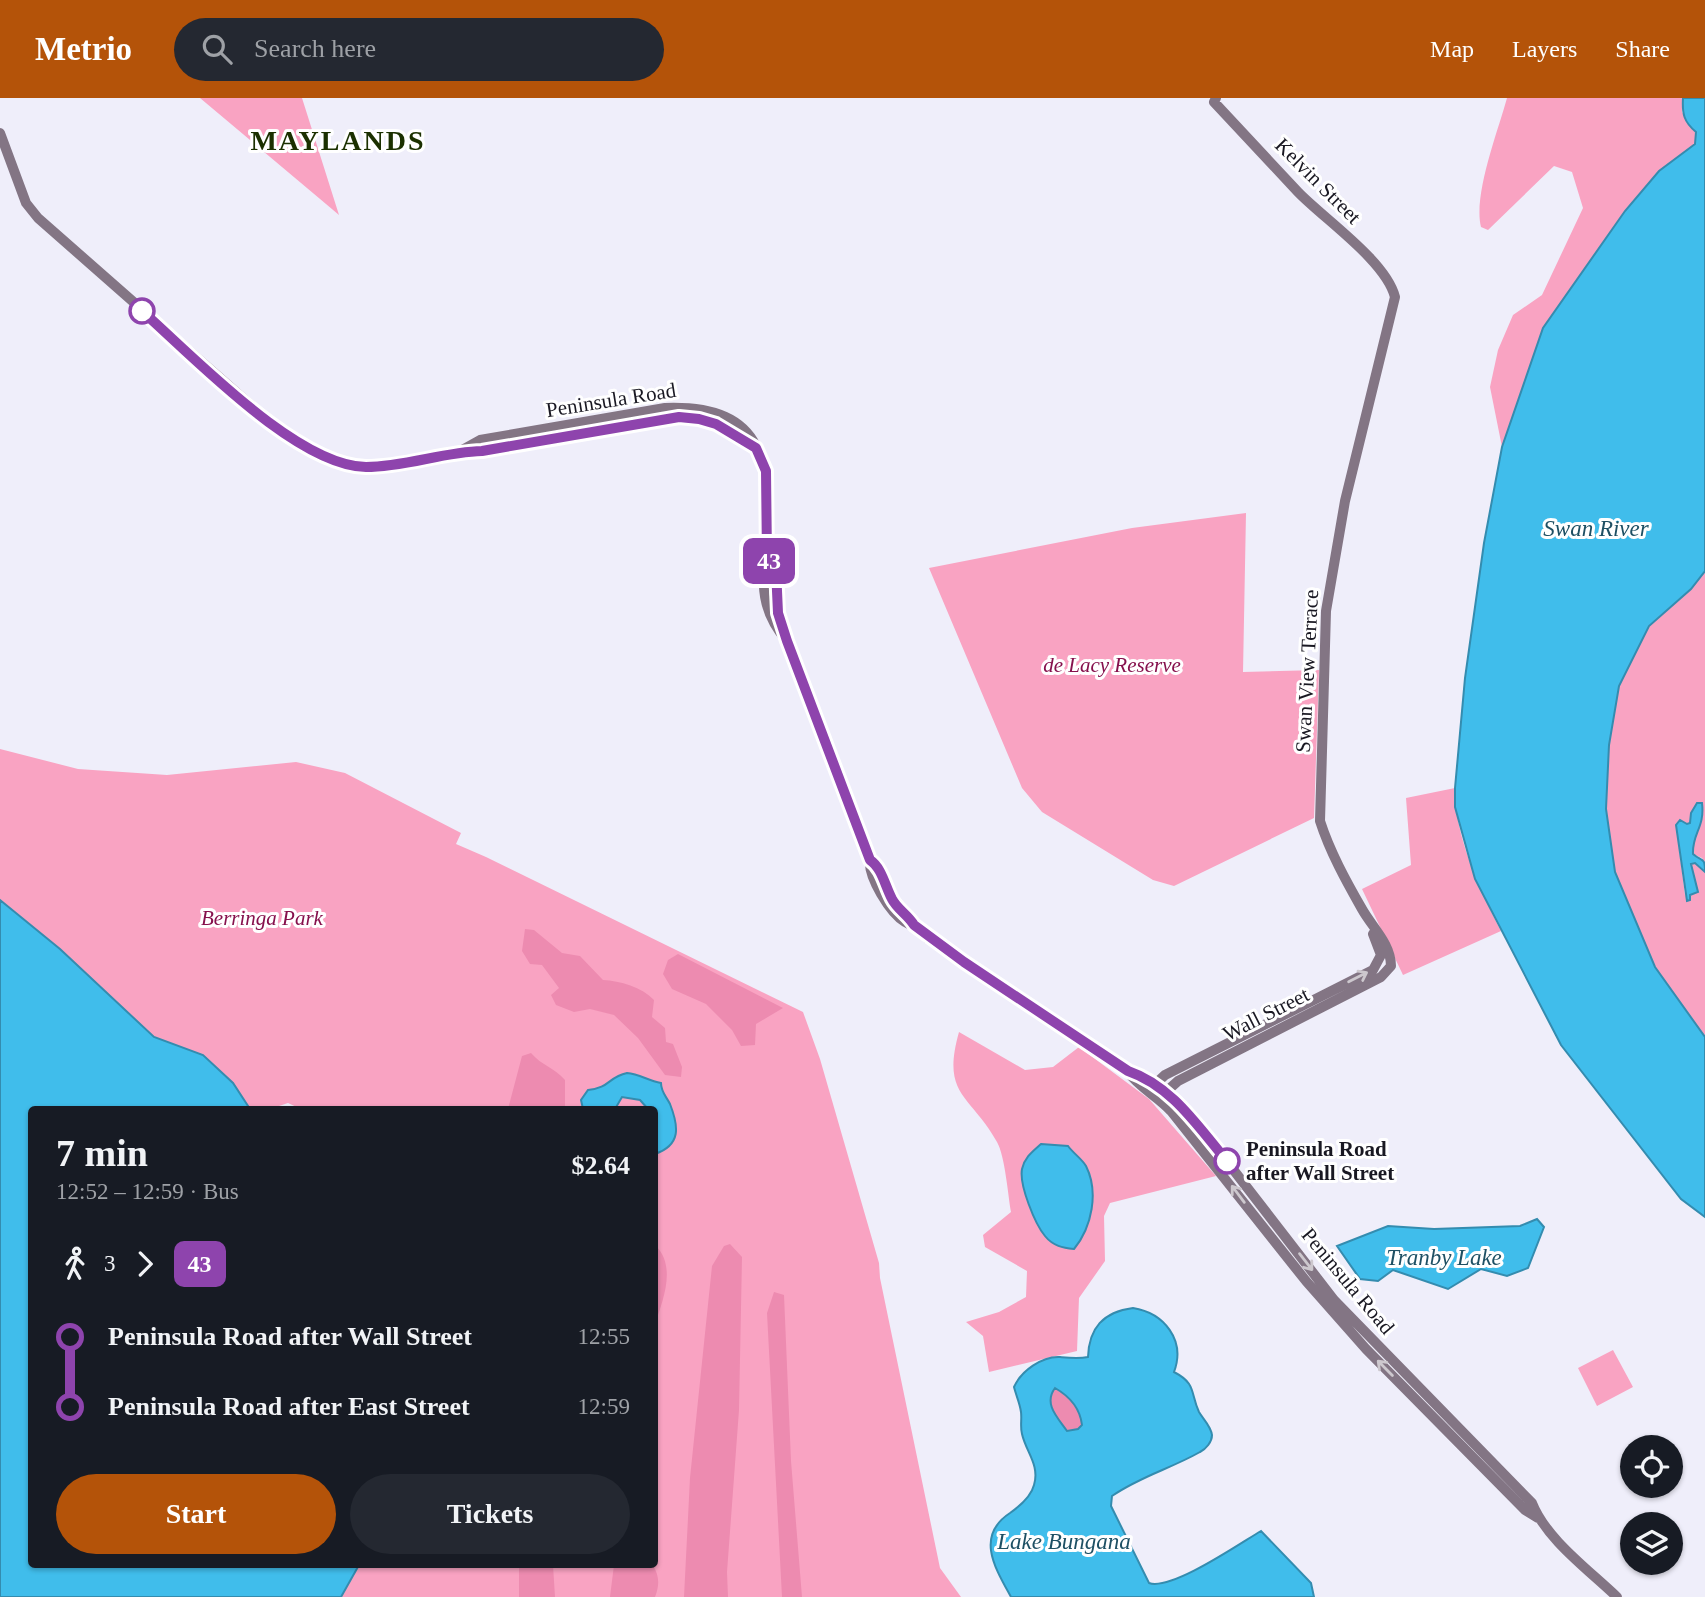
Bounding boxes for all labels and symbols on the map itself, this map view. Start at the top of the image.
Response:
district label: MAYLANDS [250,125,426,156]
street label: Kelvin Street [1270,133,1366,229]
unlabelled marker [129,298,155,324]
street label: Peninsula Road [544,378,678,422]
water label: Swan River [1543,516,1650,541]
line badge: 43 [738,538,800,584]
street label: Swan View Terrace [1291,589,1323,753]
park label: de Lacy Reserve [1043,653,1181,677]
park label: Berringa Park [201,906,324,930]
one-way arrow [1347,970,1368,984]
street label: Wall Street [1219,982,1313,1046]
place label: Peninsula Road after Wall Street [1246,1137,1394,1185]
marker: Peninsula Road after Wall Street [1214,1148,1240,1174]
one-way arrow [1231,1185,1246,1204]
street label: Peninsula Road [1297,1223,1400,1339]
water label: Tranby Lake [1386,1245,1502,1270]
one-way arrow [1298,1253,1313,1271]
one-way arrow [1376,1360,1393,1377]
water label: Lake Bungana [996,1529,1131,1554]

